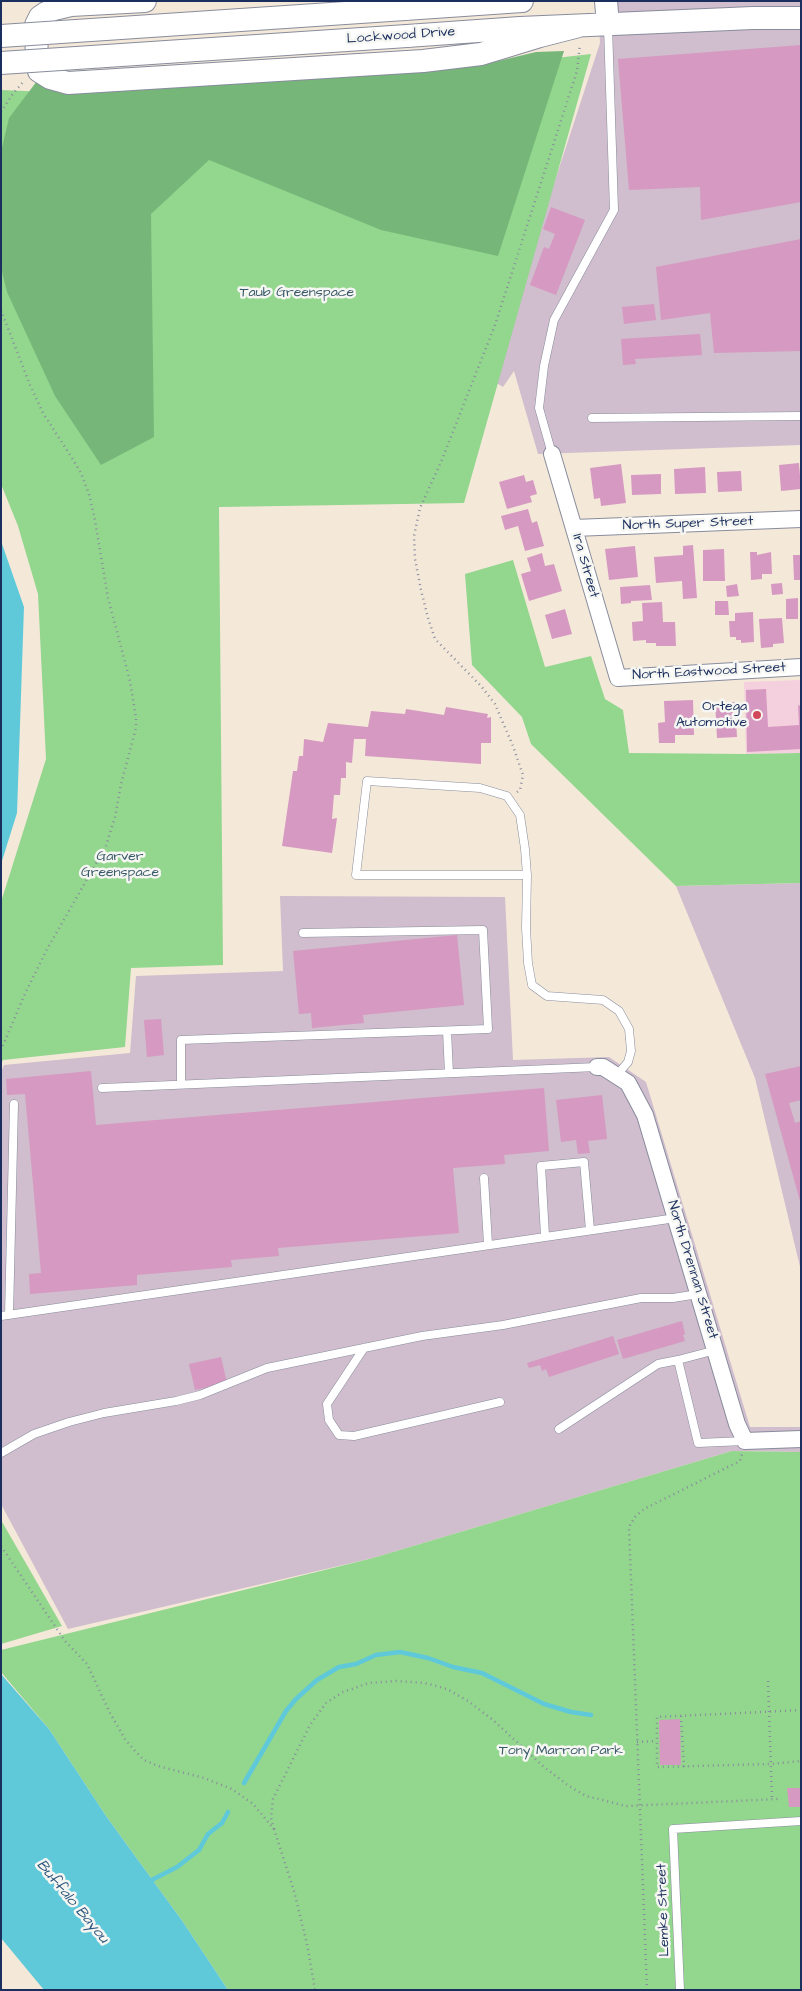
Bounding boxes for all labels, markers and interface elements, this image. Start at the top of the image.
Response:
street label: Lockwood Drive [346,24,456,48]
park label: Taub Greenspace [240,285,354,301]
street label: North Super Street [622,513,754,535]
street label: Ira Street [568,532,602,600]
street label: North Eastwood Street [632,660,786,684]
place label: Ortega Automotive [676,699,747,732]
marker: Ortega Automotive [751,709,763,721]
park label: Garver Greenspace [81,849,159,882]
street label: North Drennan Street [663,1199,721,1341]
park label: Tony Marron Park [499,1743,623,1759]
water label: Buffalo Bayou [32,1857,112,1947]
street label: Lemke Street [654,1863,674,1957]

